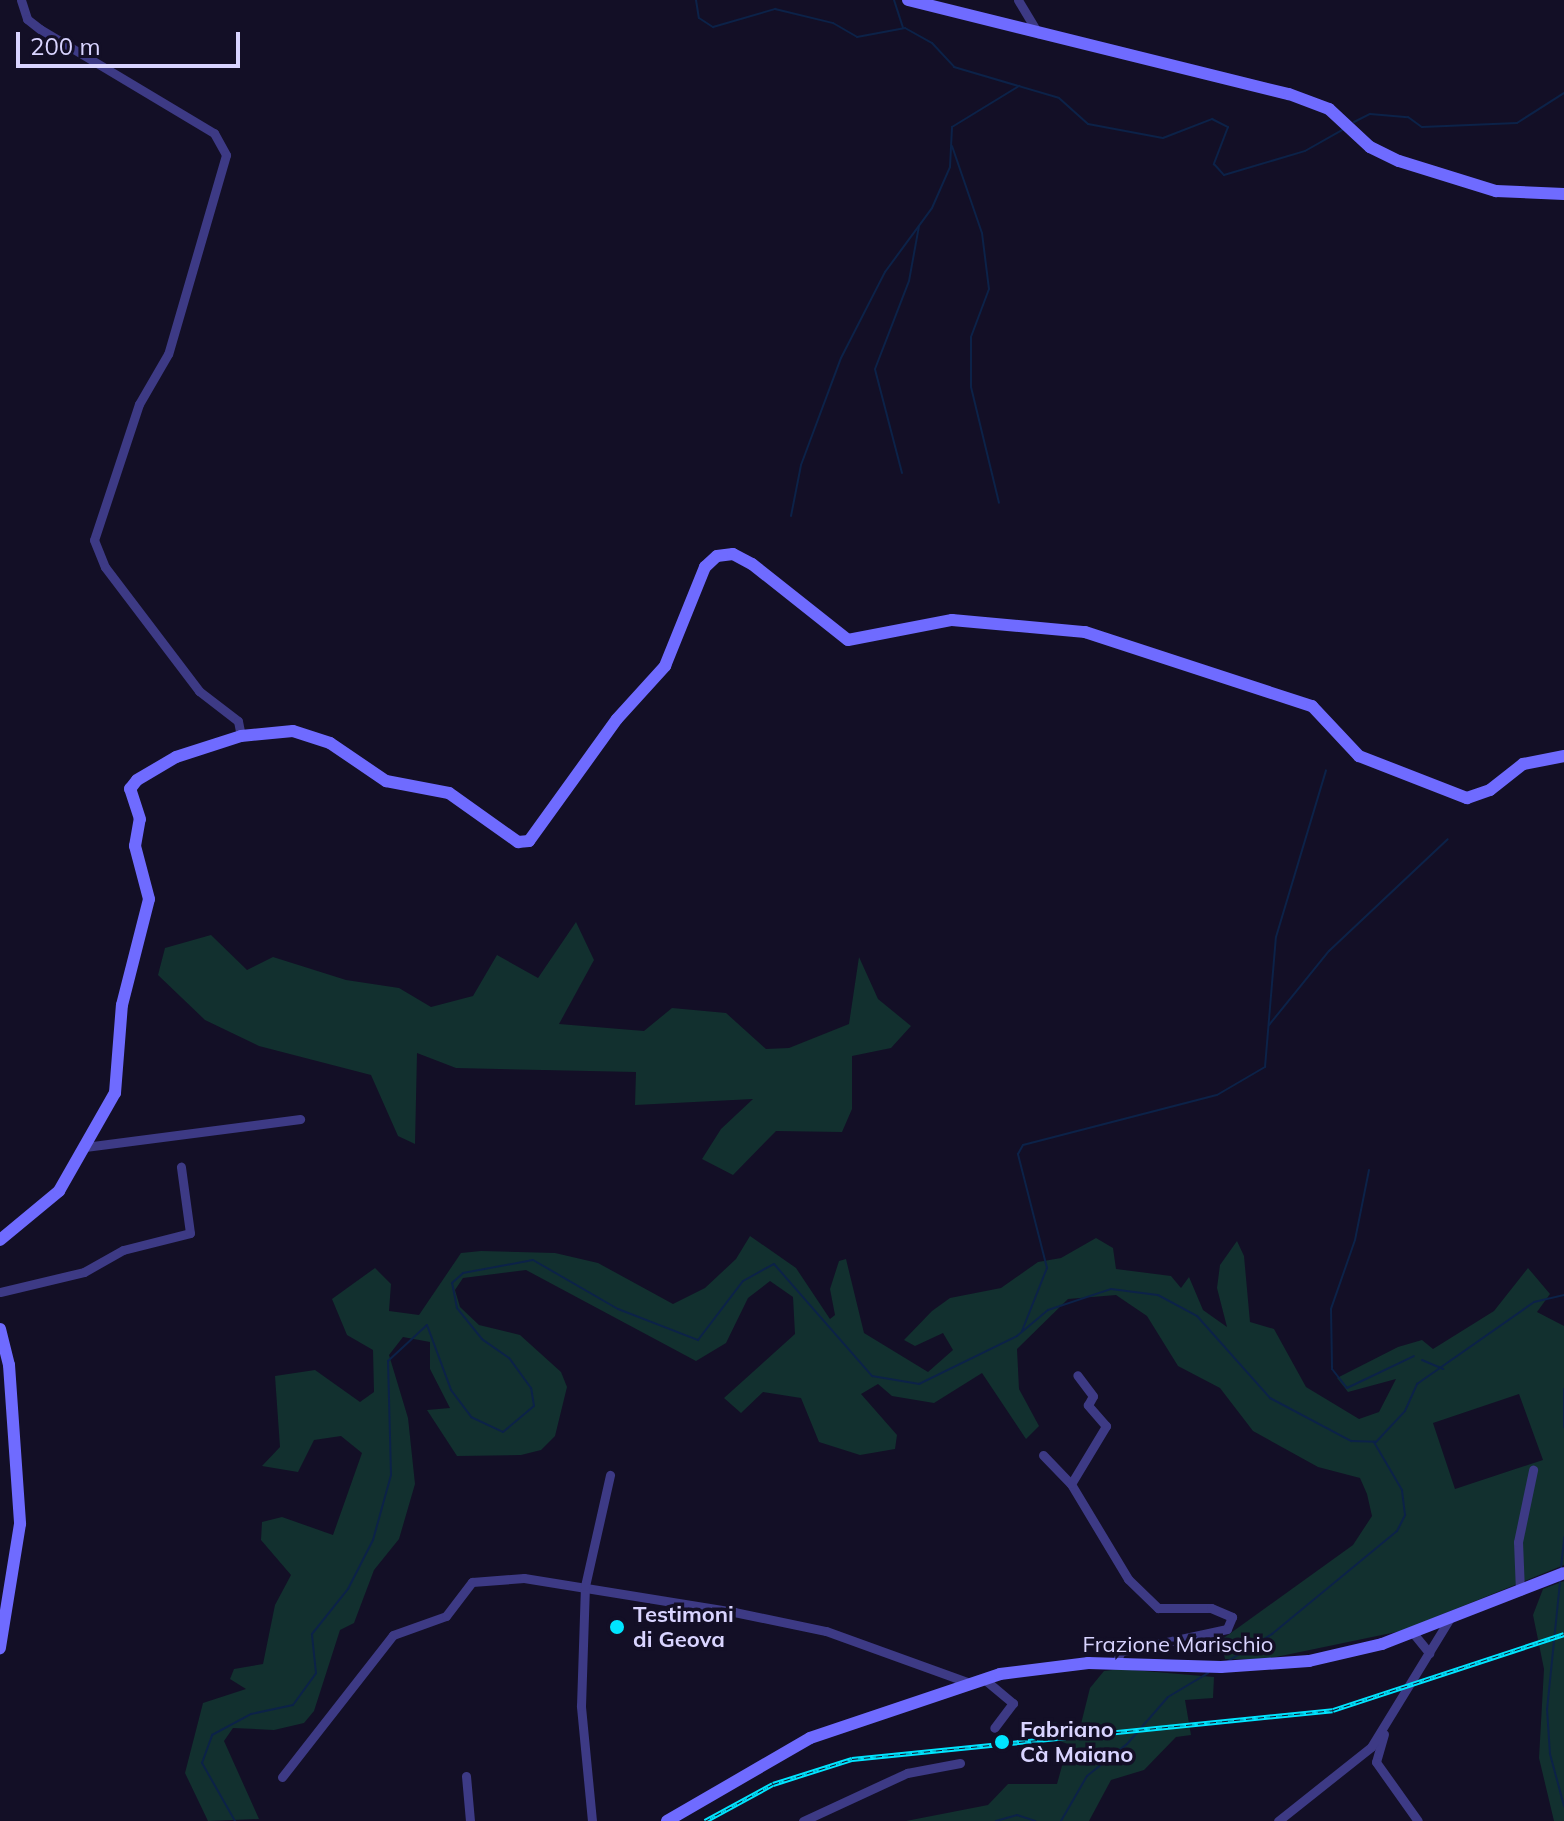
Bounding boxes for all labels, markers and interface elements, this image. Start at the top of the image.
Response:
scale bar [20,16,244,66]
text: 200 m [30,31,101,61]
place label: Testimoni di Geova [633,1601,734,1652]
marker: Testimoni di Geova [608,1618,626,1636]
street label: Frazione Marischio [1083,1632,1273,1658]
place label: Fabriano Cà Maiano [1020,1716,1133,1768]
marker: Fabriano Cà Maiano [991,1731,1013,1753]

